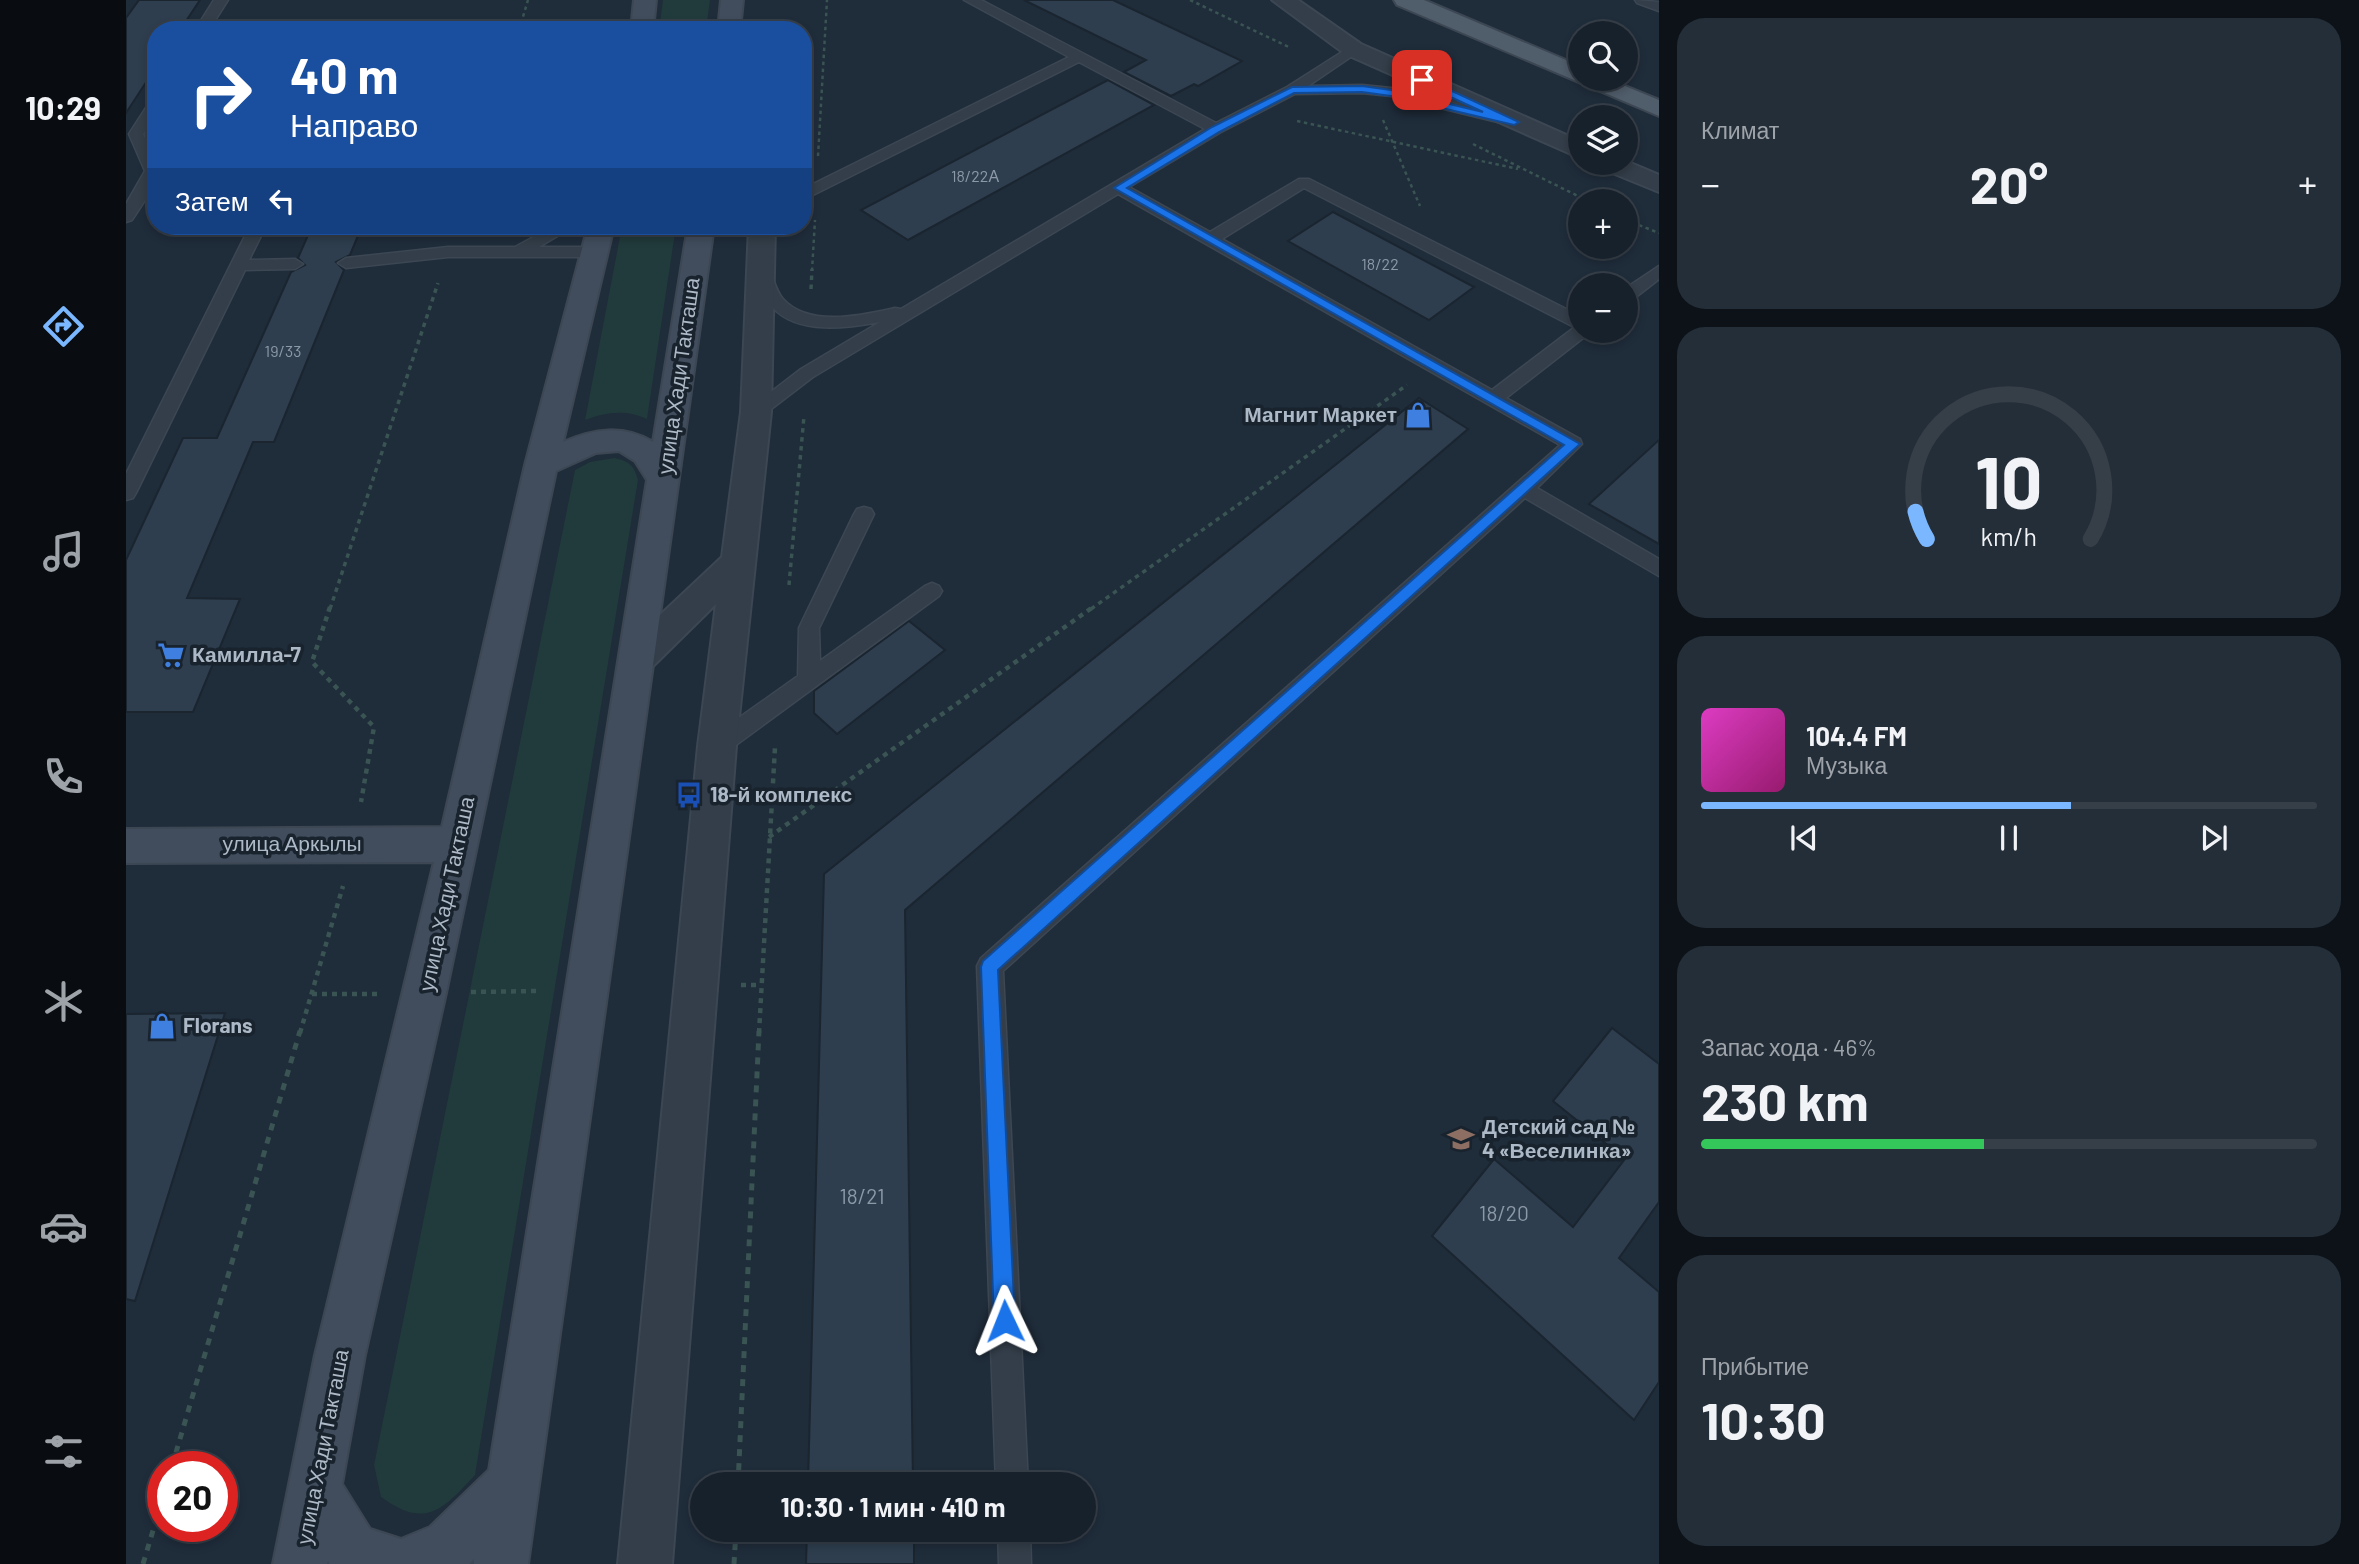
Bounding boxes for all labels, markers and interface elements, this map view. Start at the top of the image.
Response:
map controls [1568,21,1638,343]
button: search [1568,21,1638,91]
text: 40 m [290,45,398,104]
icon: right [175,49,266,140]
pin [1392,50,1452,110]
icon: arrive [1403,61,1441,99]
text: 10:29 [25,88,101,126]
text: Направо [290,105,418,143]
button: layers [1568,105,1638,175]
text: Климат [1701,116,1779,144]
text: 20° [1970,152,2048,214]
text: − [1701,160,1720,206]
text: + [2298,160,2317,206]
house number: 18/22А [951,166,999,185]
icon: left [263,182,301,220]
text: Затем [175,185,249,216]
button: + [1568,189,1638,259]
house number: 18/22 [1361,254,1399,273]
button: − [1568,273,1638,343]
street label: улица Хади Такташа [651,276,704,476]
icon: directions [39,302,88,351]
house number: 19/33 [265,341,301,360]
shop icon: Магнит Маркет [1403,400,1433,430]
place label: Магнит Маркет [1244,401,1397,426]
text: 10 [1975,436,2043,524]
text: km/h [1981,521,2037,551]
icon: music [39,527,88,576]
supermarket icon: Камилла-7 [156,640,186,670]
place label: Камилла-7 [192,641,301,666]
text: 104.4 FM [1806,720,1907,751]
text: Музыка [1806,751,1887,779]
icon: phone [39,752,88,801]
bus stop icon: 18-й комплекс [674,780,704,810]
place label: 18-й комплекс [710,781,852,806]
street label: улица Хади Такташа [413,794,478,993]
icon: previous [1785,819,1823,857]
icon: pause [1990,819,2028,857]
icon: next [2195,819,2233,857]
street label: улица Аркылы [222,830,362,855]
icon: climate [39,977,88,1026]
shop icon: Florans [147,1011,177,1041]
place label: Florans [183,1012,253,1037]
text: Запас хода · 46% [1701,1033,1877,1061]
text: 230 km [1701,1069,1869,1131]
place label: Детский сад № 4 «Веселинка» [1482,1113,1635,1162]
school or university icon: Детский сад № 4 «Веселинка» [1446,1124,1476,1154]
house number: 18/21 [839,1183,885,1208]
house number: 18/20 [1479,1200,1529,1225]
icon: car [39,1202,88,1251]
position arrow [968,1284,1042,1358]
street label: улица Хади Такташа [290,1347,353,1546]
text: Прибытие [1701,1352,1809,1380]
text: 10:30 [1701,1388,1826,1450]
icon: filters [39,1427,88,1476]
speed limit sign: 20 [147,1451,238,1542]
text: 10:30 · 1 мин · 410 m [781,1491,1005,1522]

